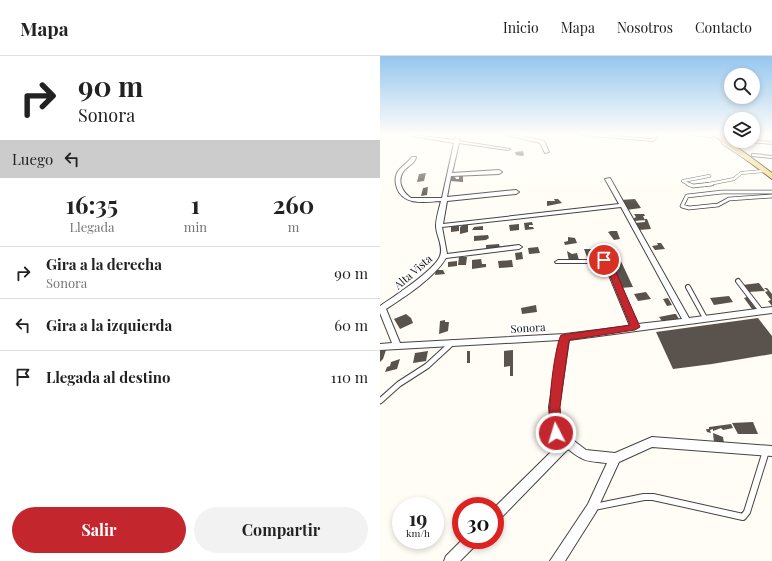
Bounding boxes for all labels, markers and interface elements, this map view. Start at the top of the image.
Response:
text: Mapa [20,15,69,41]
text: Inicio [503,18,539,37]
text: Mapa [561,18,595,37]
text: Nosotros [617,18,673,37]
text: Contacto [695,18,752,37]
text: 90 m [78,67,143,104]
map controls [724,68,760,148]
button: search [724,68,760,104]
icon: right [12,72,64,124]
text: Sonora [78,103,135,127]
button: layers [724,112,760,148]
icon: left [61,148,83,170]
text: Luego [12,149,53,169]
text: 16:35 [66,188,118,220]
text: 1 [191,188,200,220]
text: 260 [273,188,314,220]
text: Llegada [69,218,114,235]
text: min [184,218,207,235]
text: m [288,218,299,235]
pin [587,243,621,277]
icon: arrive [593,249,615,271]
street label: Alta Vista [390,251,435,293]
text: Gira a la derecha [46,254,162,274]
icon: right [12,262,34,284]
text: 90 m [334,263,368,283]
text: Sonora [46,274,87,291]
icon: left [12,314,34,336]
text: Gira a la izquierda [46,315,172,335]
text: 60 m [334,315,368,335]
street label: Sonora [510,319,546,336]
icon: arrive [12,366,34,388]
text: Llegada al destino [46,367,170,387]
text: 110 m [331,367,368,387]
position arrow [535,412,577,454]
speed limit sign: 30 [452,497,504,549]
text: 19 [409,504,427,531]
button: Salir [12,507,186,553]
button: Compartir [194,507,368,553]
text: km/h [406,526,430,540]

